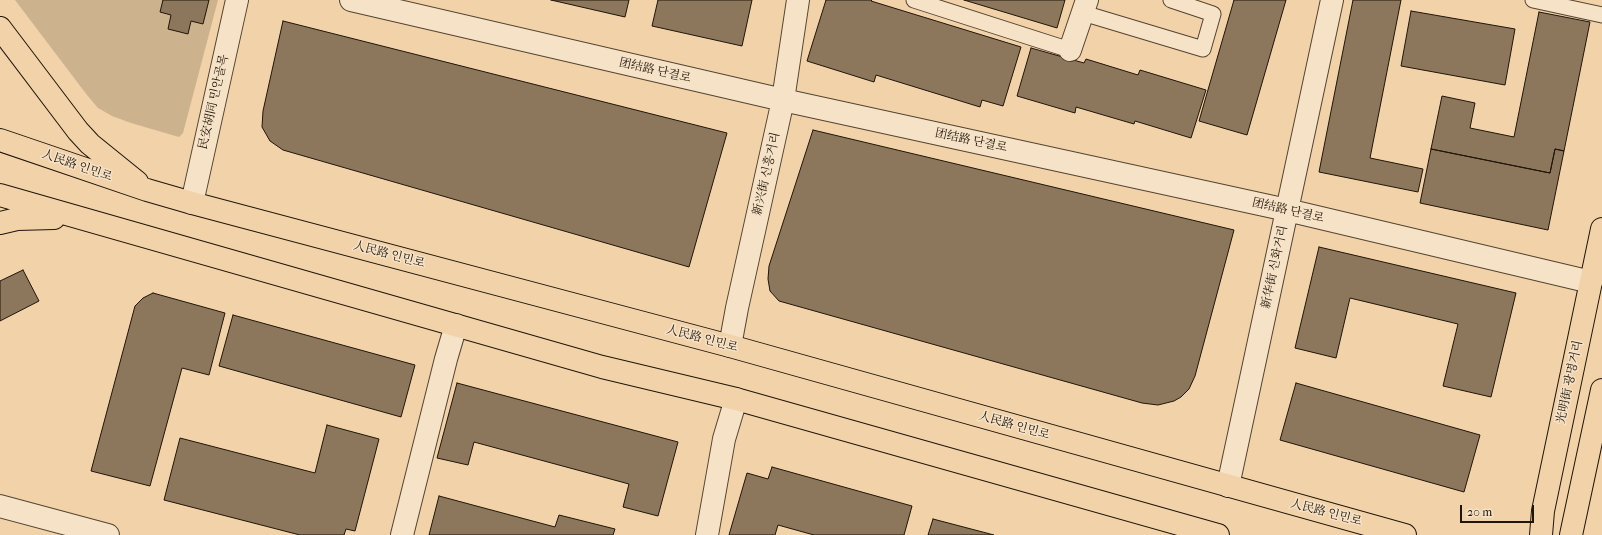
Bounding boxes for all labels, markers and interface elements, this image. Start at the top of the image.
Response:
street label: 民安胡同 민안골목 [196,53,232,151]
street label: 团结路 단결로 [618,56,692,86]
street label: 团结路 단결로 [934,126,1008,156]
street label: 新兴街 신흥거리 [750,131,784,217]
street label: 人民路 인민로 [40,147,114,185]
street label: 团结路 단결로 [1251,196,1325,226]
street label: 新华街 신화거리 [1259,224,1291,310]
street label: 人民路 인민로 [352,239,426,271]
street label: 人民路 인민로 [665,323,739,355]
street label: 光明街 광명거리 [1554,339,1586,425]
street label: 人民路 인민로 [977,409,1051,443]
street label: 人民路 인민로 [1289,497,1363,529]
scale bar [1462,497,1536,523]
text: 20 m [1467,505,1492,519]

